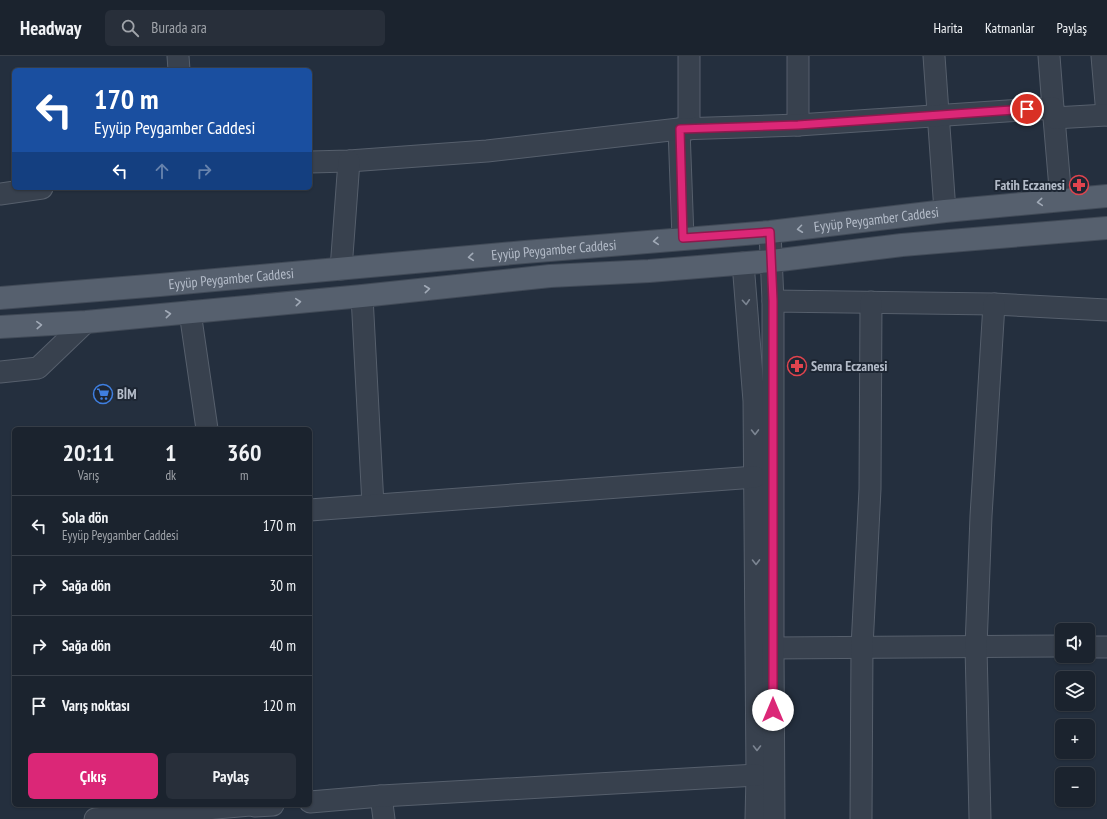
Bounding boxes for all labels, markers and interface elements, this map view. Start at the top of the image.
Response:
search box [105,10,385,46]
text: Headway [20,16,81,40]
icon: search [119,17,141,39]
text: Burada ara [151,18,207,37]
text: Harita [934,19,963,37]
text: Katmanlar [985,19,1035,37]
text: Paylaş [1057,19,1087,37]
text: 170 m [94,80,158,117]
icon: left [28,84,80,136]
pin [1010,92,1044,126]
icon: arrive [1016,98,1038,120]
text: Eyyüp Peygamber Caddesi [94,116,255,139]
icon: left [109,160,131,182]
icon: ahead [151,160,173,182]
icon: right [193,160,215,182]
pharmacy icon: Fatih Eczanesi [1068,174,1090,196]
place label: Fatih Eczanesi [995,176,1065,194]
one-way arrow [1037,197,1043,206]
street label: Eyyüp Peygamber Caddesi [813,203,940,236]
one-way arrow [797,224,803,233]
street label: Eyyüp Peygamber Caddesi [490,236,617,264]
one-way arrow [653,236,659,245]
one-way arrow [468,252,474,261]
street label: Eyyüp Peygamber Caddesi [168,264,295,293]
one-way arrow [424,285,430,294]
one-way arrow [295,298,301,307]
one-way arrow [742,299,751,305]
one-way arrow [165,310,171,319]
one-way arrow [36,320,42,329]
pharmacy icon: Semra Eczanesi [786,355,808,377]
place label: Semra Eczanesi [811,357,887,375]
supermarket icon: BİM [92,383,114,405]
place label: BİM [117,385,137,403]
one-way arrow [750,429,759,435]
text: 20:11 [63,437,114,468]
text: 1 [165,437,176,468]
text: 360 [227,437,261,468]
text: Varış [78,467,99,484]
text: dk [165,467,176,484]
text: m [240,467,248,484]
text: Sola dön [62,508,108,527]
icon: left [28,515,50,537]
text: 170 m [263,516,296,535]
text: Eyyüp Peygamber Caddesi [62,527,179,544]
one-way arrow [752,559,760,565]
icon: right [28,575,50,597]
text: Sağa dön [62,576,111,595]
text: 30 m [270,576,296,595]
map controls [1055,623,1095,807]
button: sound [1055,623,1095,663]
icon: right [28,635,50,657]
text: Sağa dön [62,636,111,655]
text: 40 m [270,636,296,655]
button: layers [1055,671,1095,711]
position arrow [752,689,794,731]
icon: arrive [28,695,50,717]
text: Varış noktası [62,696,130,715]
text: 120 m [263,696,296,715]
button: + [1055,719,1095,759]
one-way arrow [753,745,761,751]
button: Çıkış [28,753,158,799]
button: Paylaş [166,753,296,799]
button: − [1055,767,1095,807]

